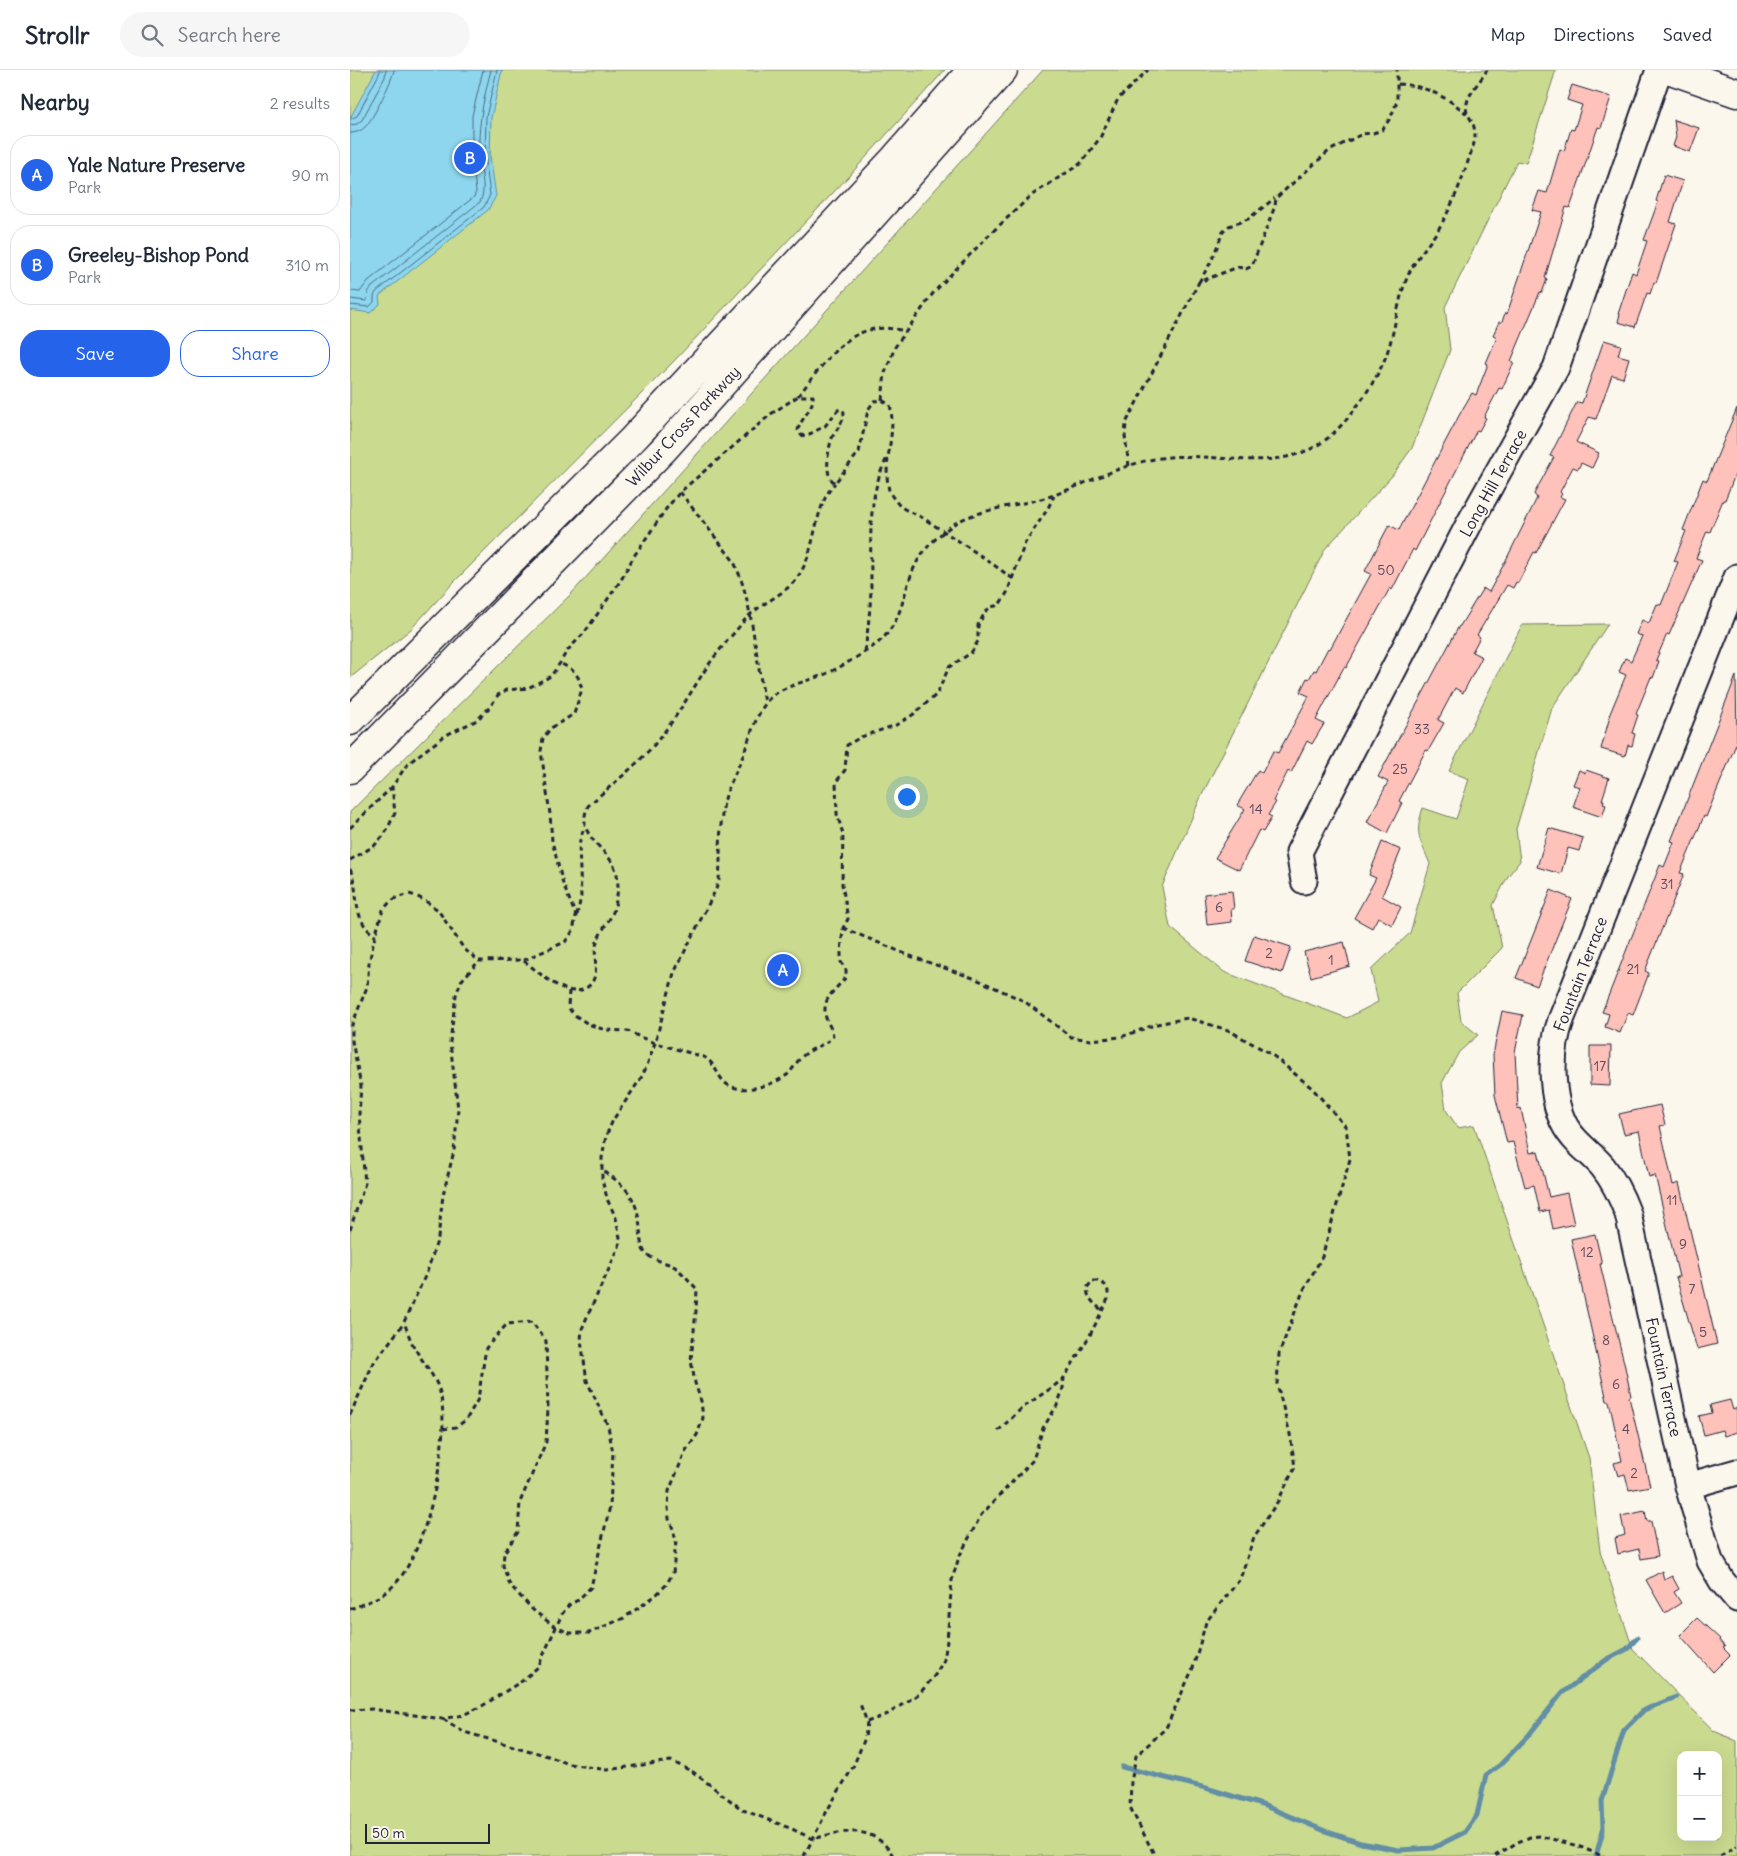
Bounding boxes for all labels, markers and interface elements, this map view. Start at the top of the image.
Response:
search box [120,12,470,57]
text: Strollr [25,20,90,50]
icon: search [138,21,166,49]
text: Search here [178,23,281,47]
text: Map [1490,23,1525,46]
text: Directions [1553,23,1635,46]
text: Saved [1663,23,1712,46]
text: Nearby [20,89,90,116]
text: 2 results [270,93,330,113]
pin: B [454,139,486,177]
text: Yale Nature Preserve [68,153,245,177]
text: A [32,165,42,185]
text: 90 m [291,165,329,185]
text: Park [68,177,101,197]
text: Greeley-Bishop Pond [68,243,249,267]
text: B [32,255,42,275]
text: 310 m [285,255,329,275]
text: Park [68,267,101,287]
button: Save [20,330,170,377]
button: Share [180,330,330,377]
street label: Wilbur Cross Parkway [622,361,744,491]
street label: Long Hill Terrace [1455,426,1531,540]
house number: 50 [1377,561,1395,579]
house number: 33 [1414,720,1430,738]
house number: 25 [1392,760,1408,778]
your location [894,784,920,810]
house number: 14 [1249,800,1263,818]
house number: 31 [1660,875,1674,893]
house number: 6 [1215,898,1223,916]
street label: Fountain Terrace [1549,914,1611,1034]
house number: 2 [1265,944,1273,962]
pin: A [767,951,799,989]
house number: 1 [1328,951,1334,969]
house number: 21 [1626,960,1640,978]
house number: 17 [1594,1057,1606,1075]
house number: 11 [1666,1191,1678,1209]
house number: 9 [1679,1235,1687,1253]
house number: 12 [1580,1243,1594,1261]
house number: 7 [1689,1280,1696,1298]
street label: Fountain Terrace [1642,1316,1686,1438]
house number: 5 [1699,1323,1707,1341]
house number: 8 [1602,1331,1610,1349]
house number: 6 [1612,1375,1620,1393]
house number: 4 [1622,1420,1630,1438]
house number: 2 [1630,1464,1638,1482]
map controls [1677,1751,1722,1841]
button: + [1677,1751,1722,1796]
button: − [1677,1796,1722,1841]
scale bar [365,1821,490,1844]
text: 50 m [372,1824,405,1842]

